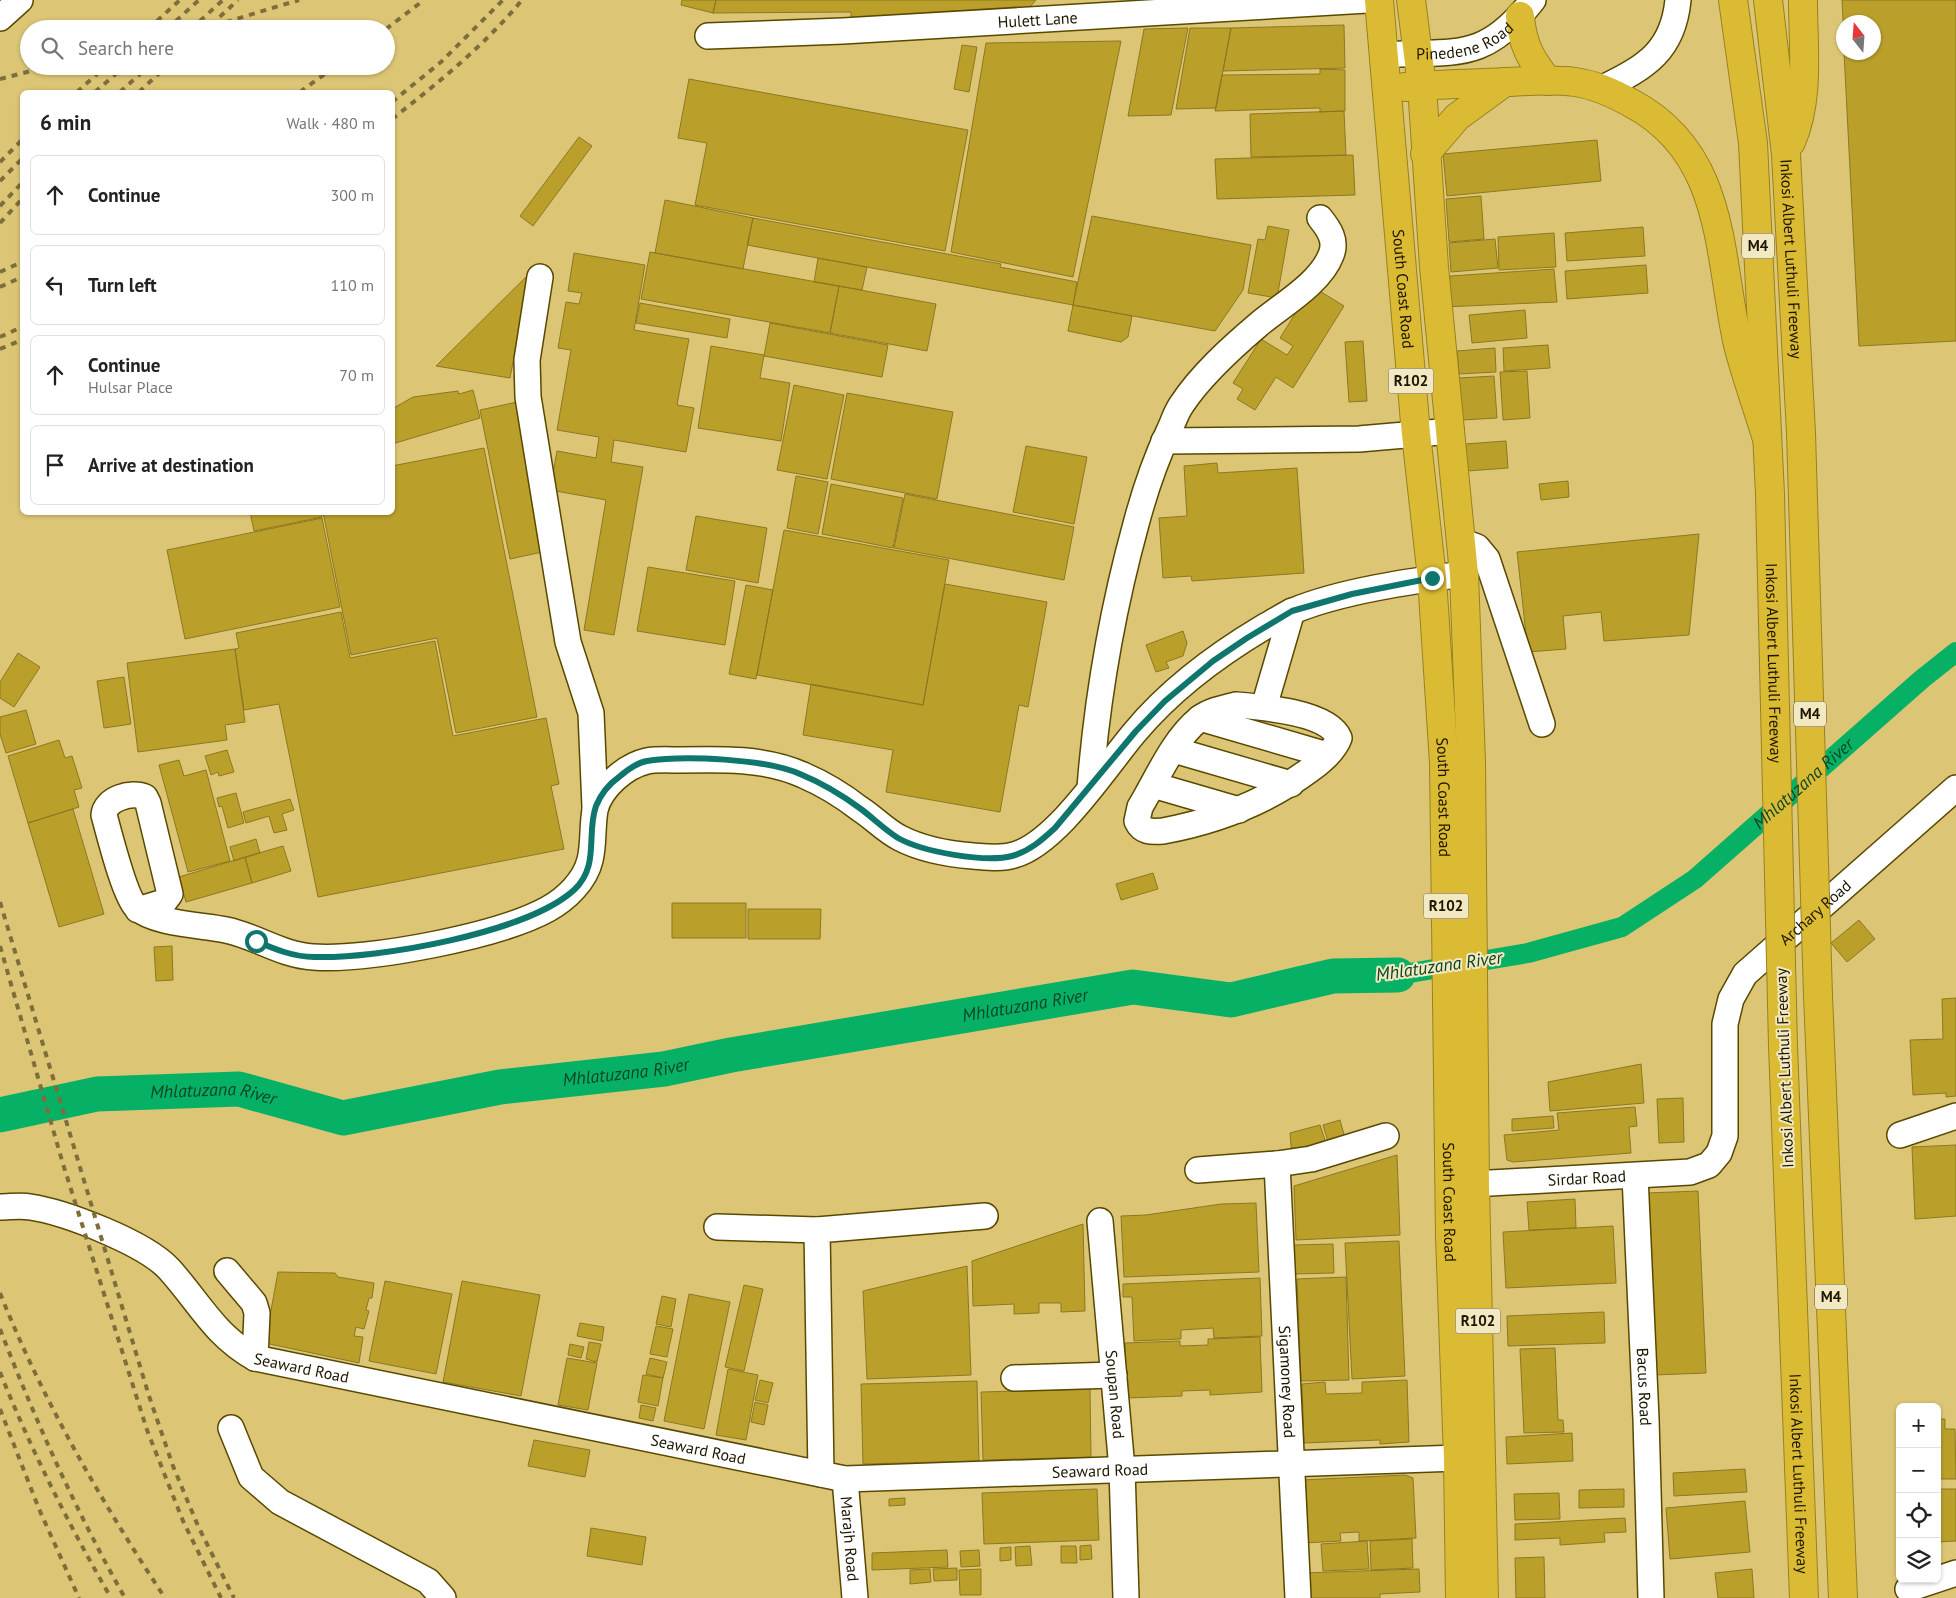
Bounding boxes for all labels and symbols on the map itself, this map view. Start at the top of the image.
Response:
street label: Hulett Lane [997,7,1078,32]
north arrow [1836,15,1881,60]
street label: Pinedene Road [1416,17,1517,64]
street label: Inkosi Albert Luthuli Freeway [1776,158,1807,360]
street label: South Coast Road [1389,228,1419,349]
road number: M4 [1742,234,1774,258]
road number: R102 [1388,368,1434,394]
street label: Inkosi Albert Luthuli Freeway [1762,563,1786,764]
route end [1421,567,1444,590]
road number: M4 [1794,702,1826,726]
water label: Mhlatuzana River [1748,732,1859,834]
street label: South Coast Road [1432,737,1455,857]
street label: Archary Road [1775,875,1855,949]
road number: R102 [1424,894,1468,918]
route start [245,930,268,953]
water label: Mhlatuzana River [1374,945,1505,986]
street label: Inkosi Albert Luthuli Freeway [1770,967,1797,1168]
water label: Mhlatuzana River [960,983,1091,1027]
water label: Mhlatuzana River [561,1052,692,1091]
water label: Mhlatuzana River [150,1077,280,1110]
street label: South Coast Road [1439,1142,1461,1262]
street label: Sirdar Road [1547,1166,1627,1190]
road number: M4 [1815,1284,1847,1310]
road number: R102 [1456,1308,1500,1334]
street label: Sigamoney Road [1275,1325,1300,1438]
street label: Bacus Road [1633,1347,1656,1426]
street label: Seaward Road [252,1348,351,1387]
street label: Soupan Road [1101,1349,1129,1440]
street label: Inkosi Albert Luthuli Freeway [1785,1373,1813,1575]
street label: Seaward Road [649,1429,748,1468]
street label: Seaward Road [1051,1459,1149,1482]
street label: Marajh Road [836,1495,864,1582]

